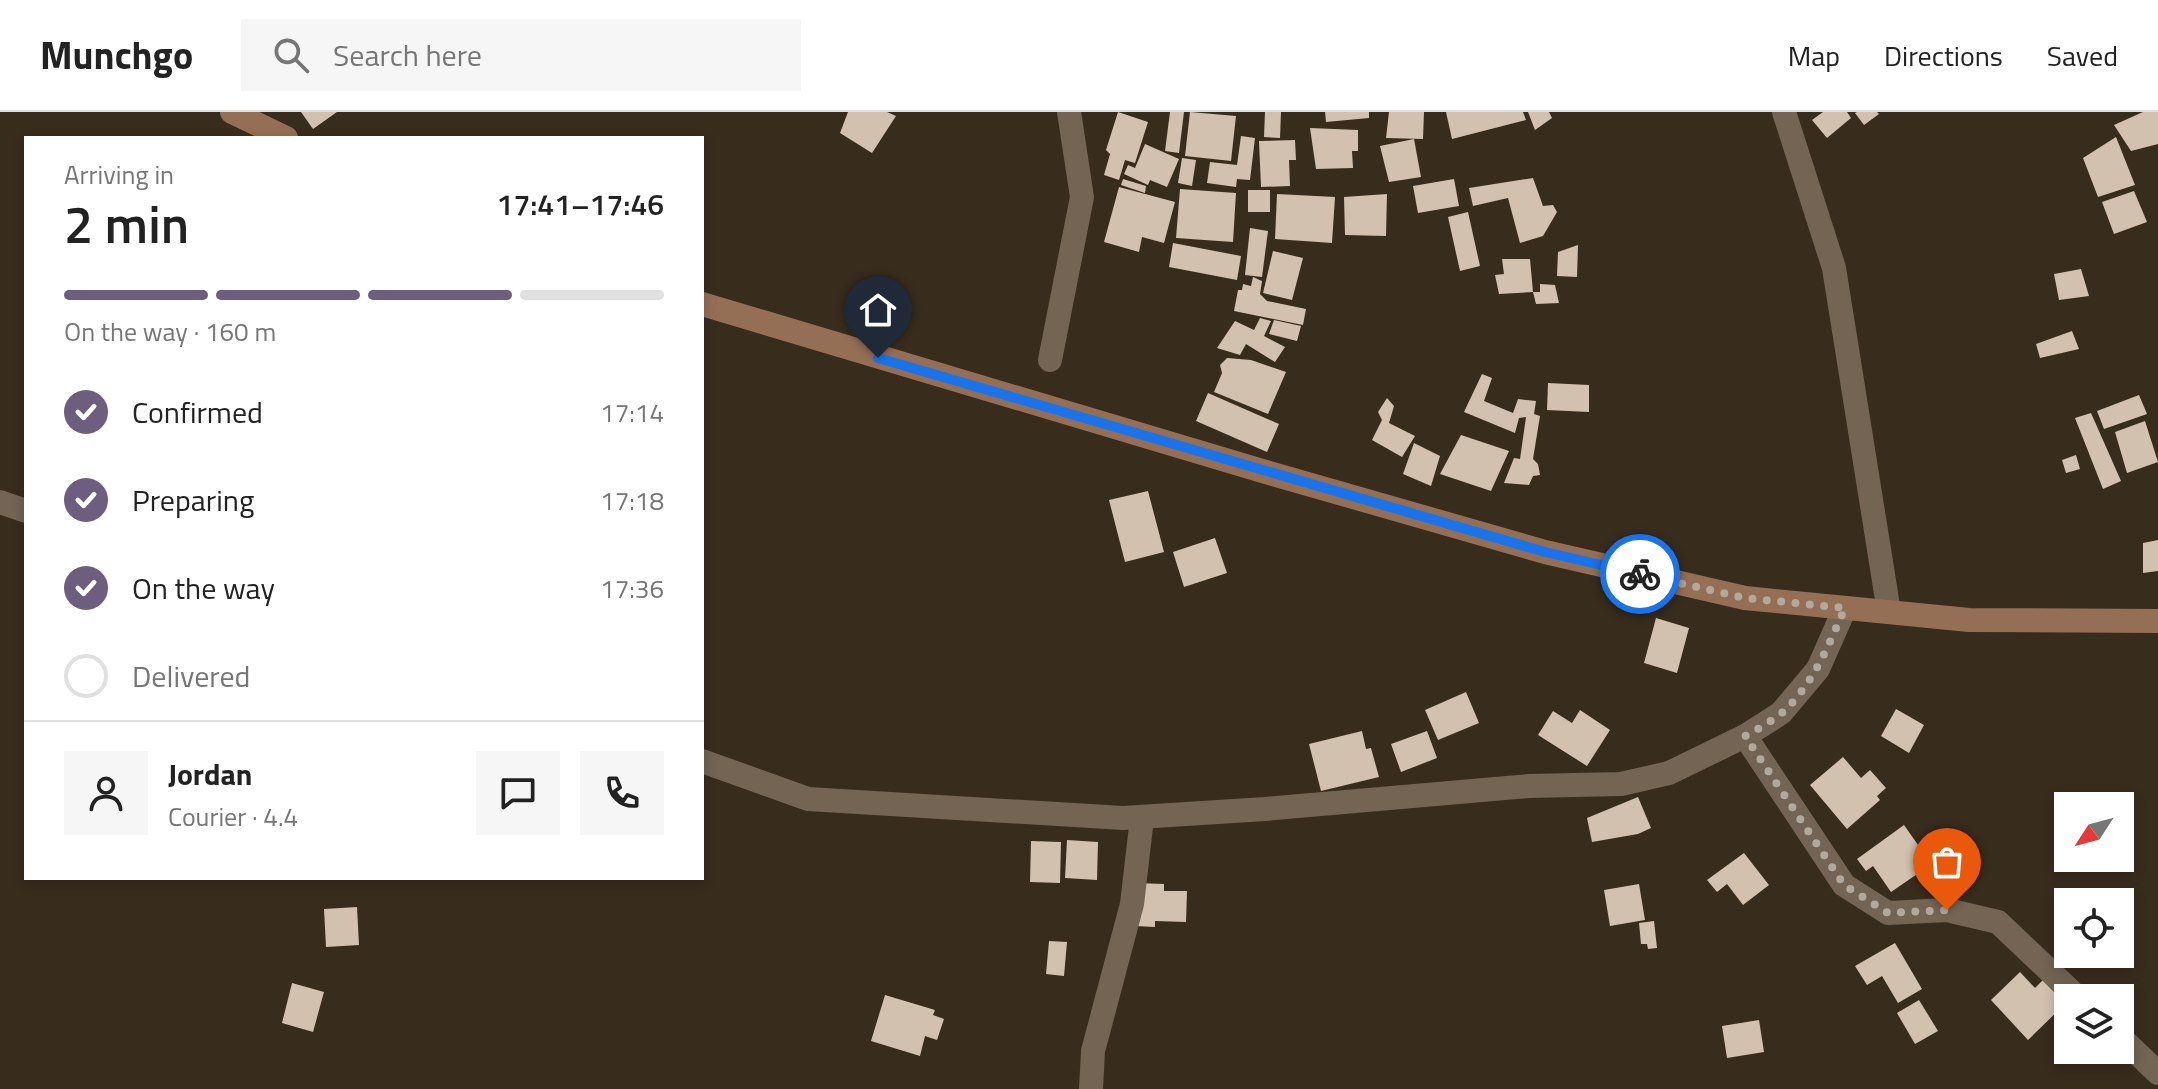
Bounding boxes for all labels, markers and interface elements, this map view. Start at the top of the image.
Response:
search box [241,19,801,91]
text: Munchgo [40,26,193,84]
text: Search here [333,32,482,78]
icon: search [269,33,313,77]
text: Map [1788,34,1840,77]
text: Directions [1884,34,2003,77]
text: Saved [2047,34,2118,77]
text: Arriving in [64,155,174,194]
text: 17:41–17:46 [497,181,664,227]
text: 2 min [64,184,189,263]
pin [844,276,912,358]
icon: home [856,288,900,332]
text: On the way · 160 m [64,312,276,351]
text: Confirmed [132,389,263,435]
icon: check [64,390,108,434]
text: 17:14 [600,393,664,432]
text: Preparing [132,477,254,523]
icon: check [64,478,108,522]
text: 17:18 [600,481,664,520]
courier [1600,534,1680,614]
icon: bike [1618,552,1662,596]
text: On the way [132,565,275,611]
icon: check [64,566,108,610]
text: 17:36 [600,569,664,608]
text: Delivered [132,653,250,699]
button: person [64,751,148,835]
text: Jordan [168,751,252,797]
button: chat [476,751,560,835]
button: phone [580,751,664,835]
north arrow [2054,792,2134,872]
map controls [2054,792,2134,1064]
text: Courier · 4.4 [168,797,298,836]
pin [1913,828,1981,910]
icon: bag [1925,840,1969,884]
button: locate [2054,888,2134,968]
button: layers [2054,984,2134,1064]

